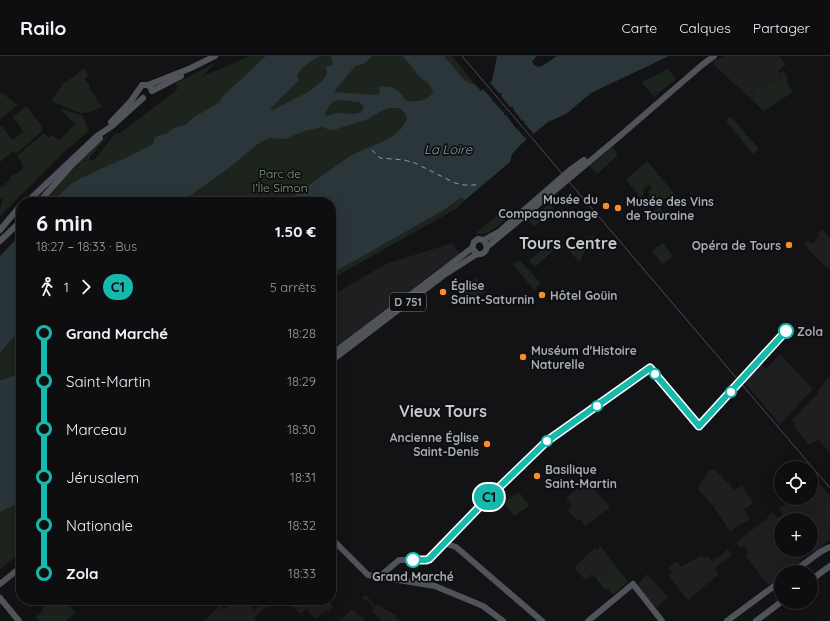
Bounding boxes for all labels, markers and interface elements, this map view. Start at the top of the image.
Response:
text: Railo [20,16,66,40]
text: Carte [622,19,657,37]
text: Calques [679,19,731,37]
text: Partager [753,19,810,37]
water label: La Loire [424,141,473,157]
park label: Parc de l'Île Simon [252,166,308,195]
place label: Musée du Compagnonnage [498,192,598,221]
place label: Musée des Vins de Touraine [626,194,714,223]
marker: Musée du Compagnonnage [601,201,611,211]
marker: Musée des Vins de Touraine [613,203,623,213]
text: 6 min [36,209,93,237]
text: 1.50 € [275,222,316,241]
district label: Tours Centre [519,233,617,253]
text: 18:27 – 18:33 · Bus [36,238,137,254]
place label: Opéra de Tours [692,238,781,253]
marker: Opéra de Tours [784,240,794,250]
icon: walk [36,276,58,298]
icon: forward [75,276,97,298]
text: C1 [111,278,125,296]
place label: Église Saint-Saturnin [451,278,534,307]
text: 1 [64,279,69,295]
text: 5 arrêts [270,279,316,295]
marker: Église Saint-Saturnin [438,287,448,297]
place label: Hôtel Goüin [550,288,618,303]
marker: Hôtel Goüin [537,290,547,300]
road number: D 751 [390,293,426,311]
marker: Zola [778,323,794,339]
text: Grand Marché [66,324,168,343]
place label: Zola [797,324,823,339]
text: 18:28 [288,325,316,341]
place label: Muséum d'Histoire Naturelle [531,343,637,372]
marker: Muséum d'Histoire Naturelle [518,352,528,362]
unlabelled marker [649,368,661,380]
text: Saint-Martin [66,372,151,391]
text: 18:29 [287,373,316,389]
unlabelled marker [725,386,737,398]
unlabelled marker [591,400,603,412]
district label: Vieux Tours [399,401,487,421]
text: Marceau [66,420,127,439]
text: 18:30 [287,421,316,437]
place label: Ancienne Église Saint-Denis [390,430,479,459]
unlabelled marker [541,435,553,447]
marker: Ancienne Église Saint-Denis [482,439,492,449]
map controls [774,461,818,609]
button: locate [774,461,818,505]
place label: Basilique Saint-Martin [545,462,617,491]
text: Jérusalem [66,468,139,487]
text: 18:31 [290,469,316,485]
marker: Basilique Saint-Martin [532,471,542,481]
line badge: C1 [471,484,507,510]
text: C1 [482,488,496,506]
button: + [774,513,818,557]
text: Nationale [66,516,133,535]
text: 18:32 [288,517,316,533]
marker: Grand Marché [405,552,421,568]
text: Zola [66,564,98,583]
text: 18:33 [288,565,316,581]
button: − [774,565,818,609]
place label: Grand Marché [372,569,454,584]

